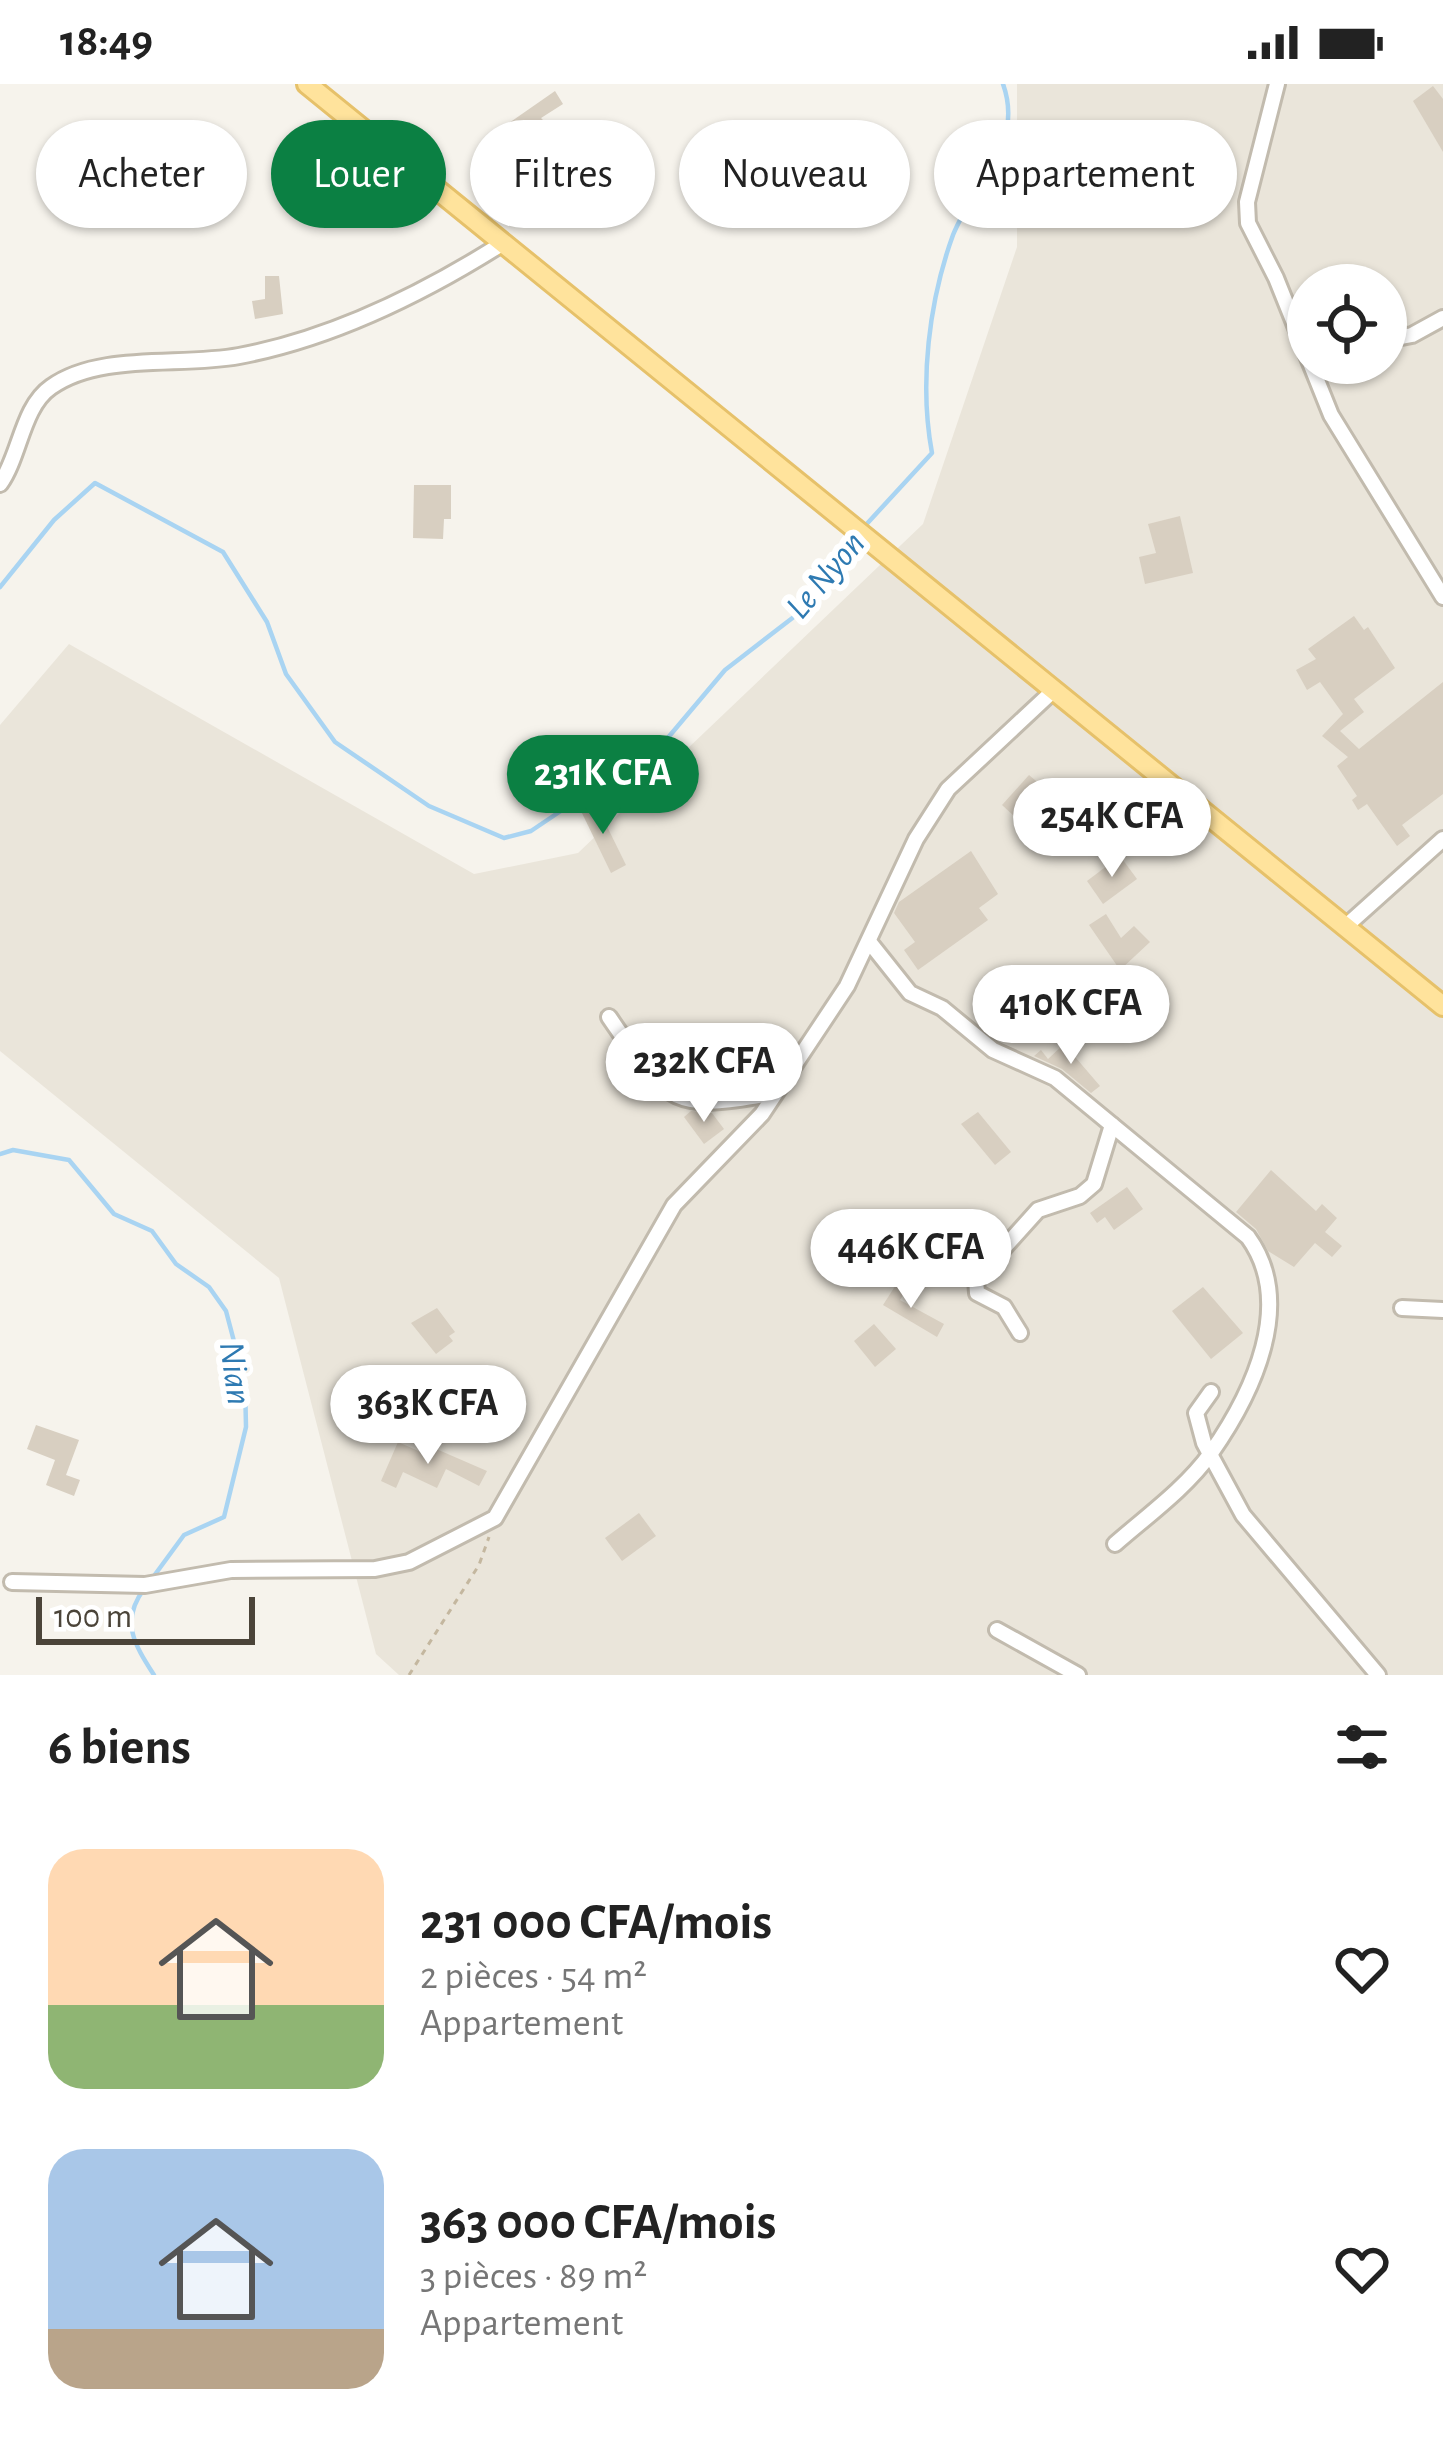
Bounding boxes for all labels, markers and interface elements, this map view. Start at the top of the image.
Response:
text: 18:49 [60,19,153,64]
chip: Acheter [36,120,247,228]
chip: Louer [271,120,446,228]
chip: Filtres [470,120,655,228]
chip: Nouveau [679,120,910,228]
chip: Appartement [934,120,1237,228]
map controls [1287,264,1407,384]
button: locate [1287,264,1407,384]
water label: Le Nyon [779,525,872,626]
pin: 231K CFA [479,735,727,837]
text: 231K CFA [534,754,672,793]
pin: 254K CFA [988,778,1236,880]
text: 254K CFA [1040,797,1184,836]
pin: 410K CFA [947,965,1195,1067]
text: 410K CFA [999,984,1143,1023]
pin: 232K CFA [580,1023,828,1125]
text: 232K CFA [633,1042,775,1081]
pin: 446K CFA [787,1209,1035,1311]
text: 446K CFA [837,1228,985,1267]
water label: Nian [213,1339,257,1407]
pin: 363K CFA [304,1365,552,1467]
text: 363K CFA [357,1384,499,1423]
scale bar [36,1591,255,1644]
text: 100 m [54,1601,132,1634]
icon: filters [1329,1714,1395,1780]
text: 6 biens [48,1722,191,1773]
icon: home [144,1897,288,2041]
text: 231 000 CFA/mois [420,1897,772,1948]
icon: heart [1329,1936,1395,2002]
text: 2 pièces · 54 m² [420,1957,647,1996]
text: Appartement [420,2004,623,2043]
icon: home [144,2197,288,2341]
text: 363 000 CFA/mois [420,2197,776,2248]
icon: heart [1329,2236,1395,2302]
text: 3 pièces · 89 m² [420,2257,647,2296]
text: Appartement [420,2304,623,2343]

